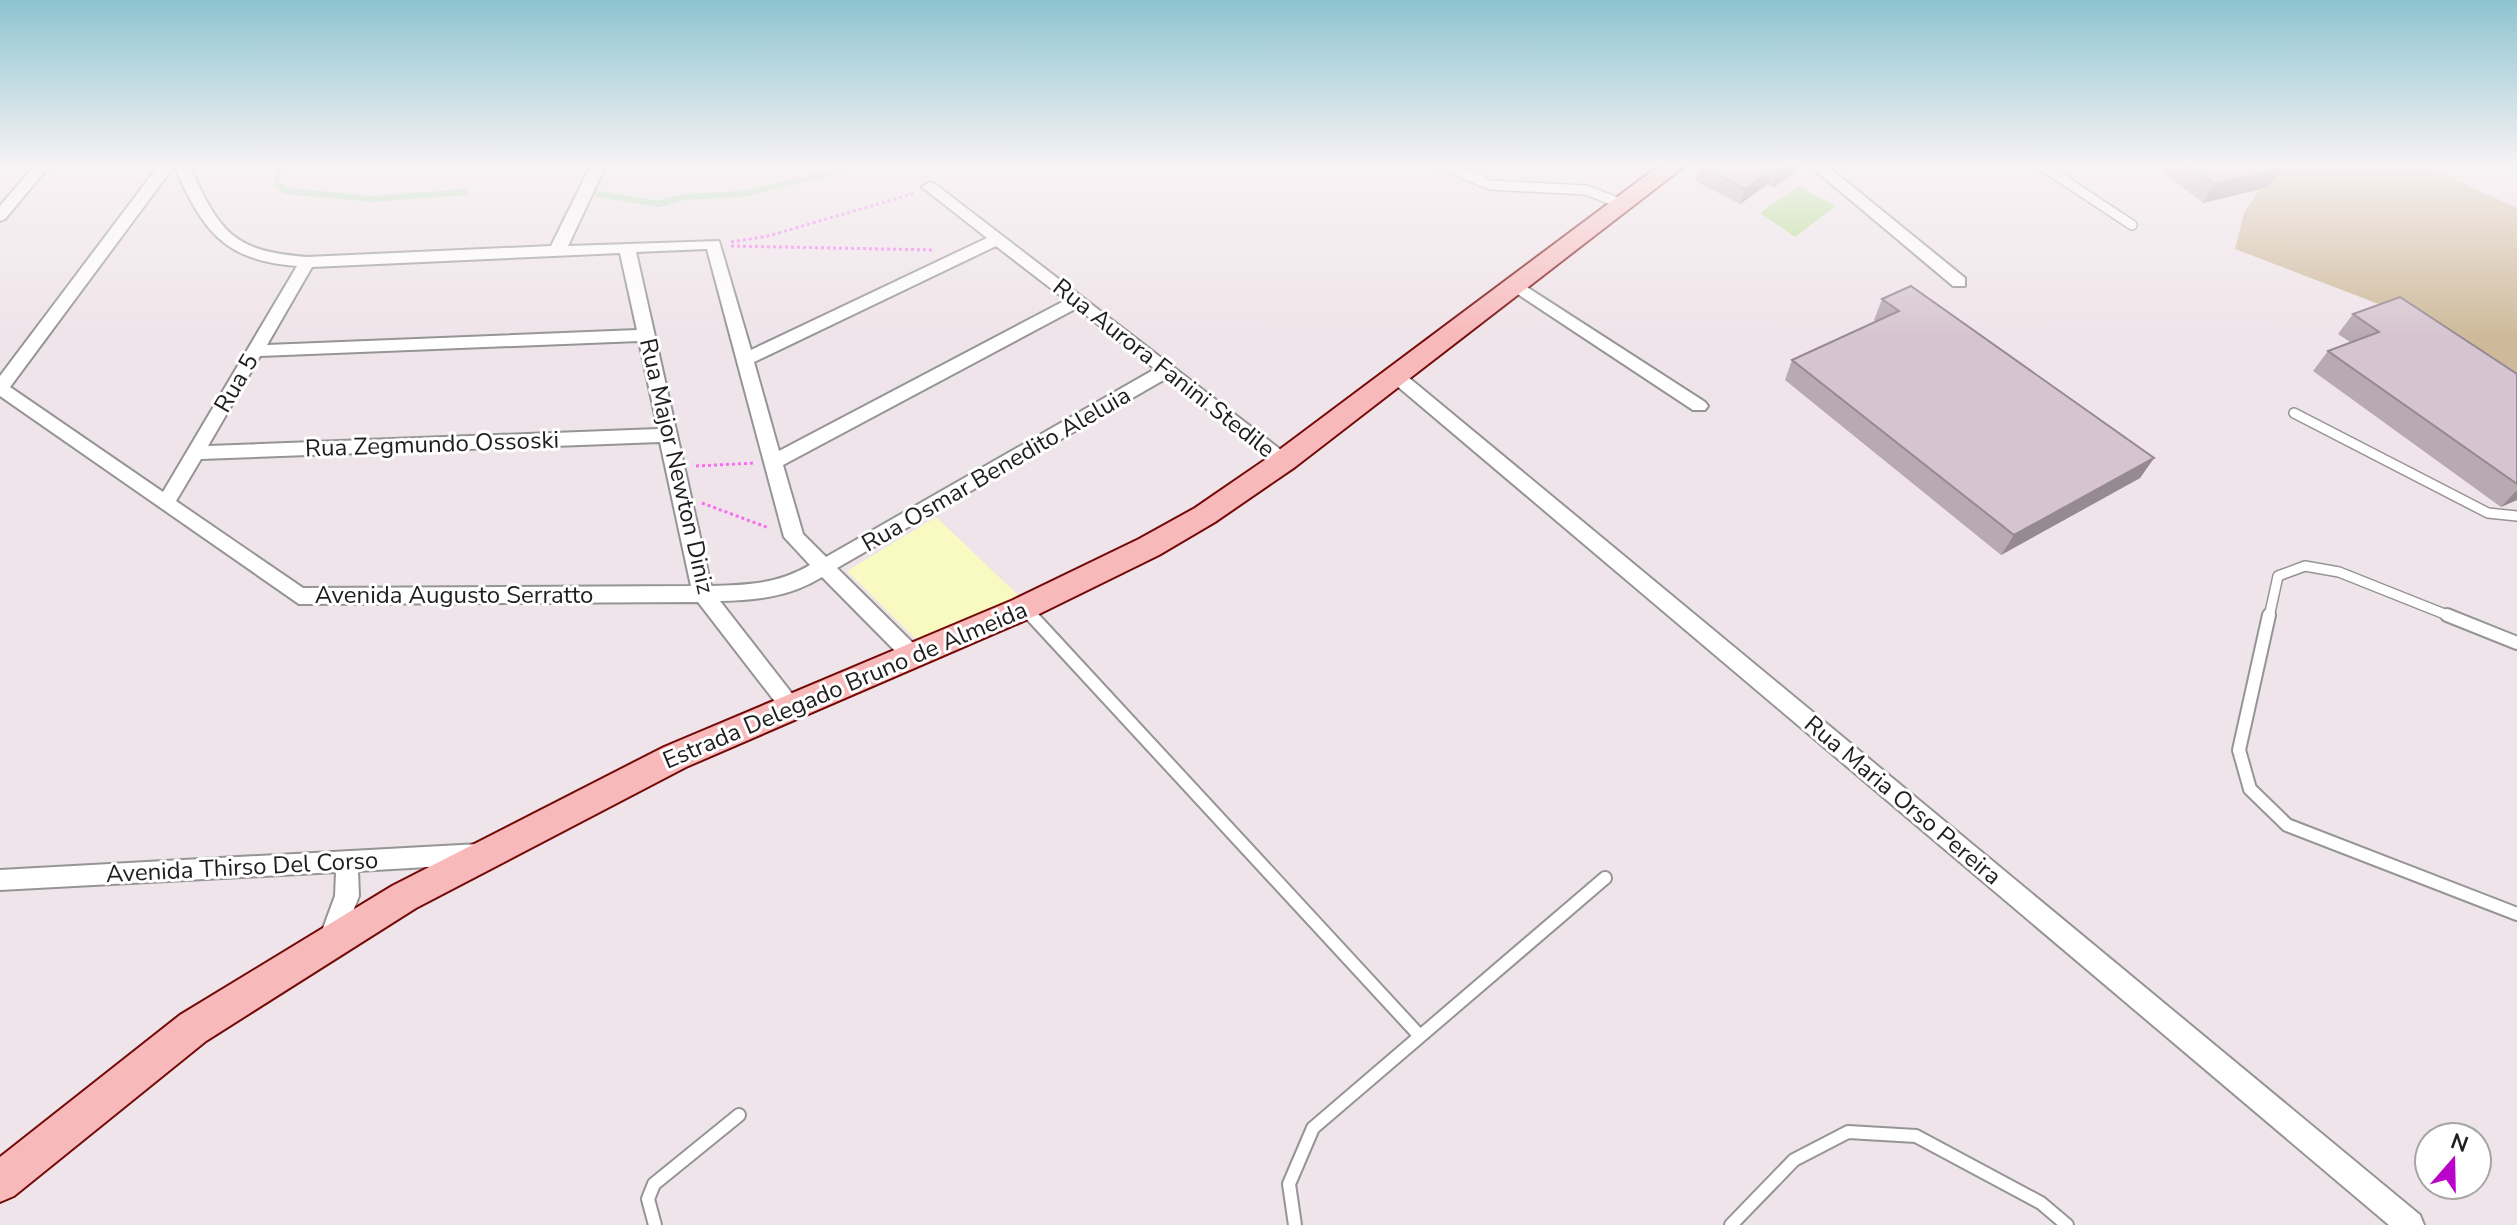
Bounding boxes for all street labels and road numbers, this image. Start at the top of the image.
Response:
street label: Rua Aurora Fanini Stedile [1046,271,1282,465]
street label: Rua Major Newton Diniz [632,335,722,597]
street label: Rua 5 [206,348,266,418]
street label: Rua Osmar Benedito Aleluia [856,379,1136,559]
street label: Rua Zegmundo Ossoski [304,424,560,464]
street label: Avenida Augusto Serratto [315,579,593,611]
street label: Estrada Delegado Bruno de Almeida [658,594,1032,776]
street label: Rua Maria Orso Pereira [1798,708,2008,892]
street label: Avenida Thirso Del Corso [105,844,379,890]

